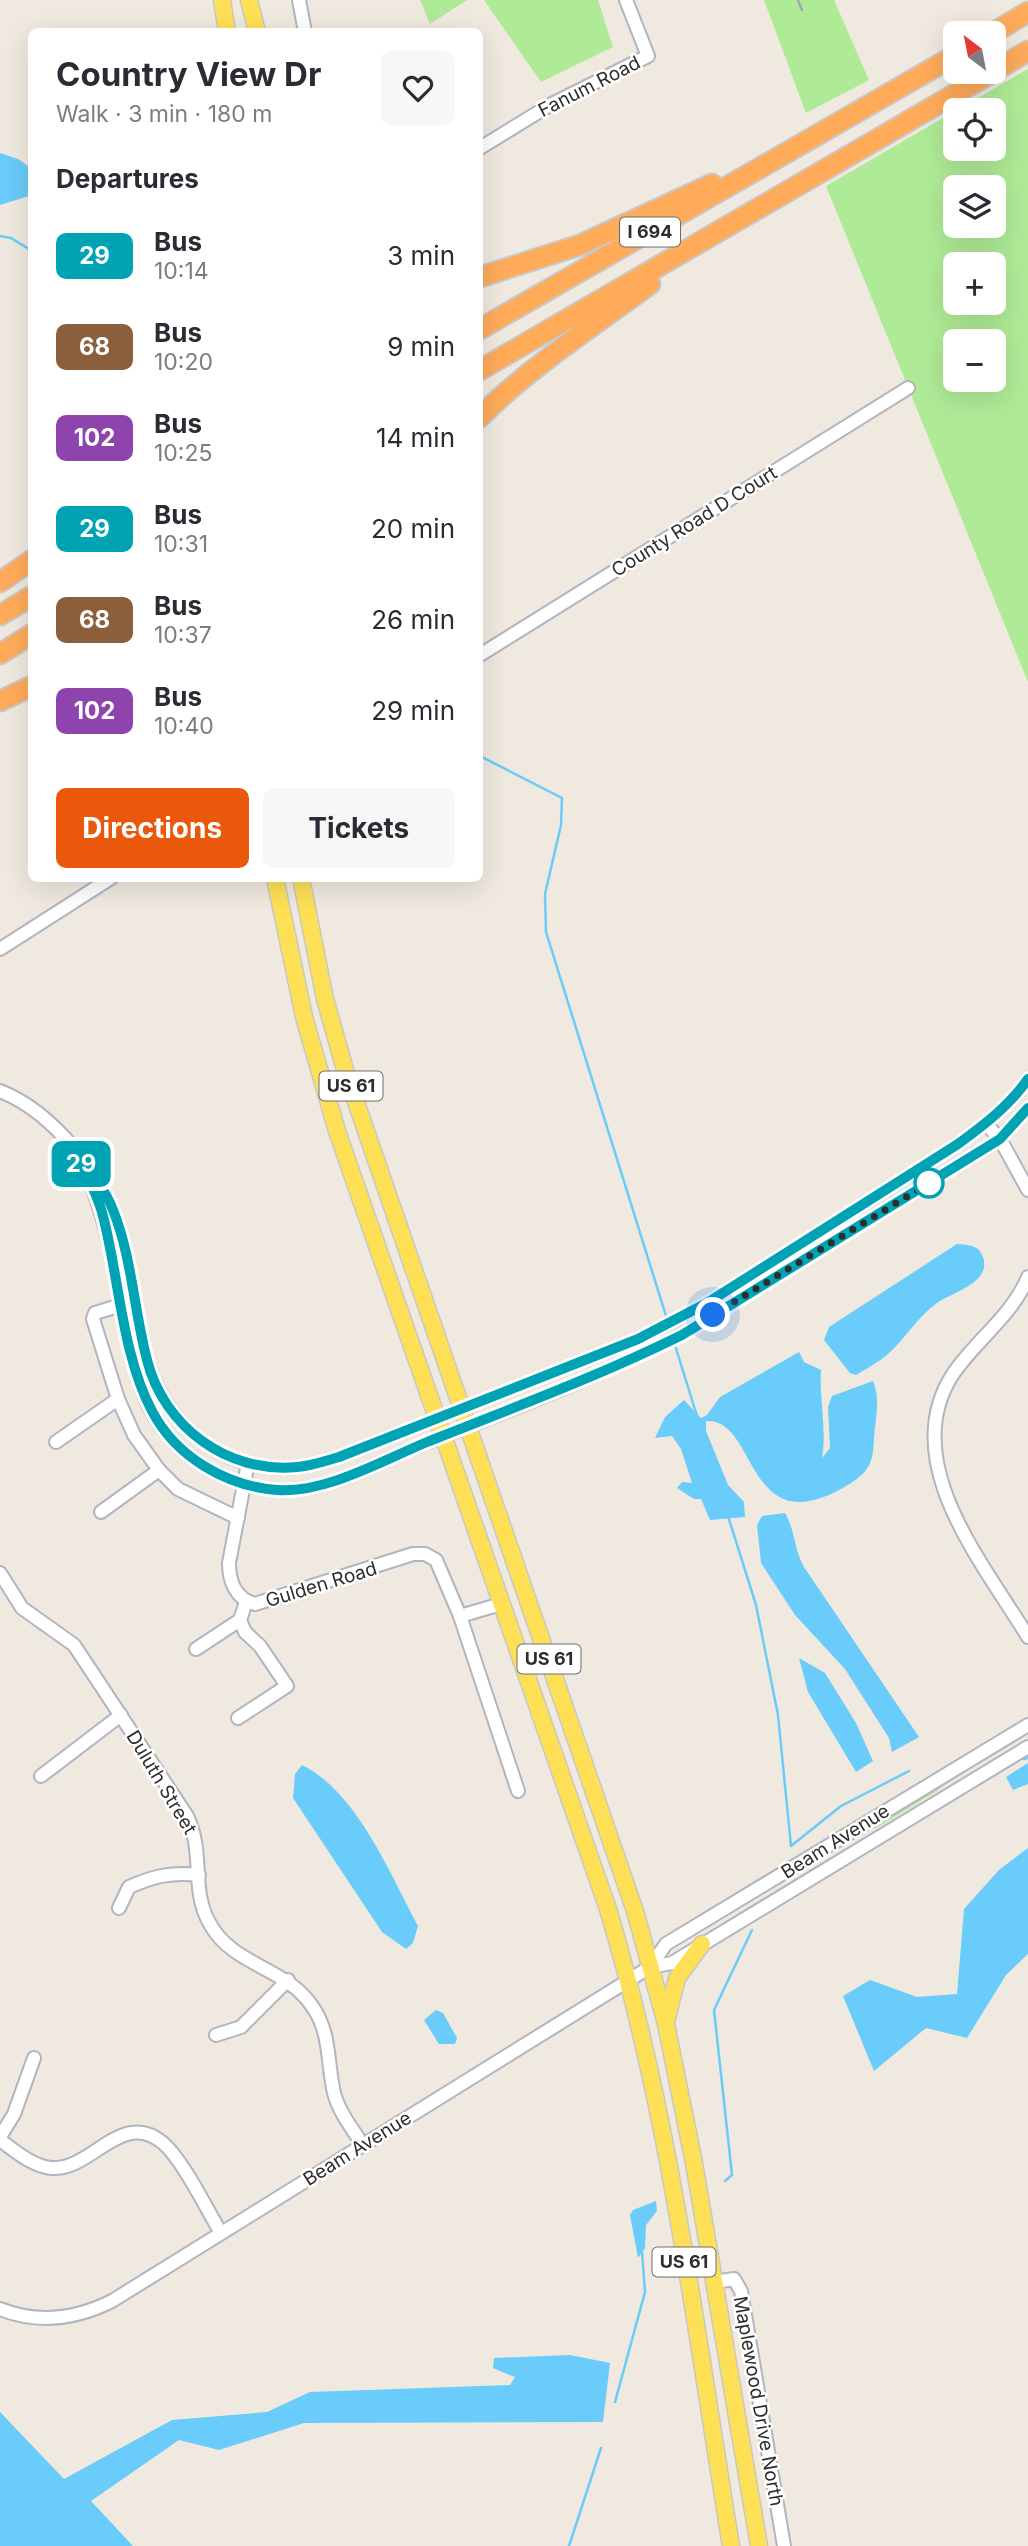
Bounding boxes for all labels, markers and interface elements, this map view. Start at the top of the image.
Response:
north arrow [943,21,1006,84]
map controls [943,21,1006,392]
button: heart [381,51,455,125]
street label: Fanum Road [534,51,644,122]
text: Country View Dr [56,54,321,94]
button: locate [943,98,1006,161]
text: Walk · 3 min · 180 m [56,100,272,128]
text: Departures [56,163,199,194]
button: layers [943,175,1006,238]
road number: I 694 [620,218,680,246]
text: Bus [154,226,202,257]
text: 3 min [387,240,455,271]
text: 29 [79,241,110,270]
button: + [943,252,1006,315]
text: 10:14 [154,257,209,285]
text: Bus [154,317,202,348]
button: − [943,329,1006,392]
text: 9 min [387,331,455,362]
text: 68 [79,332,110,361]
text: 10:20 [154,348,213,376]
text: Bus [154,408,202,439]
text: 14 min [376,422,455,453]
text: 102 [74,423,115,452]
text: 10:25 [154,439,213,467]
street label: County Road D Court [607,461,781,582]
text: Bus [154,499,202,530]
text: 20 min [371,513,455,544]
text: 29 [79,514,110,543]
text: 10:31 [154,530,208,558]
text: Bus [154,590,202,621]
text: 26 min [371,604,455,635]
text: 68 [79,605,110,634]
text: 10:37 [154,621,212,649]
text: Bus [154,681,202,712]
text: 29 min [371,695,455,726]
text: 102 [74,696,115,725]
text: 10:40 [154,712,214,740]
button: Directions [56,788,249,868]
button: Tickets [263,788,455,868]
road number: US 61 [320,1072,382,1100]
line badge: 29 [50,1141,112,1187]
text: 29 [66,1149,96,1178]
unlabelled marker [914,1168,944,1198]
your location [695,1297,730,1332]
street label: Gulden Road [263,1557,380,1612]
road number: US 61 [518,1644,580,1674]
street label: Duluth Street [122,1726,202,1838]
street label: Beam Avenue [777,1799,894,1884]
street label: Beam Avenue [299,2106,416,2191]
road number: US 61 [652,2248,716,2276]
street label: Maplewood Drive North [729,2294,788,2508]

